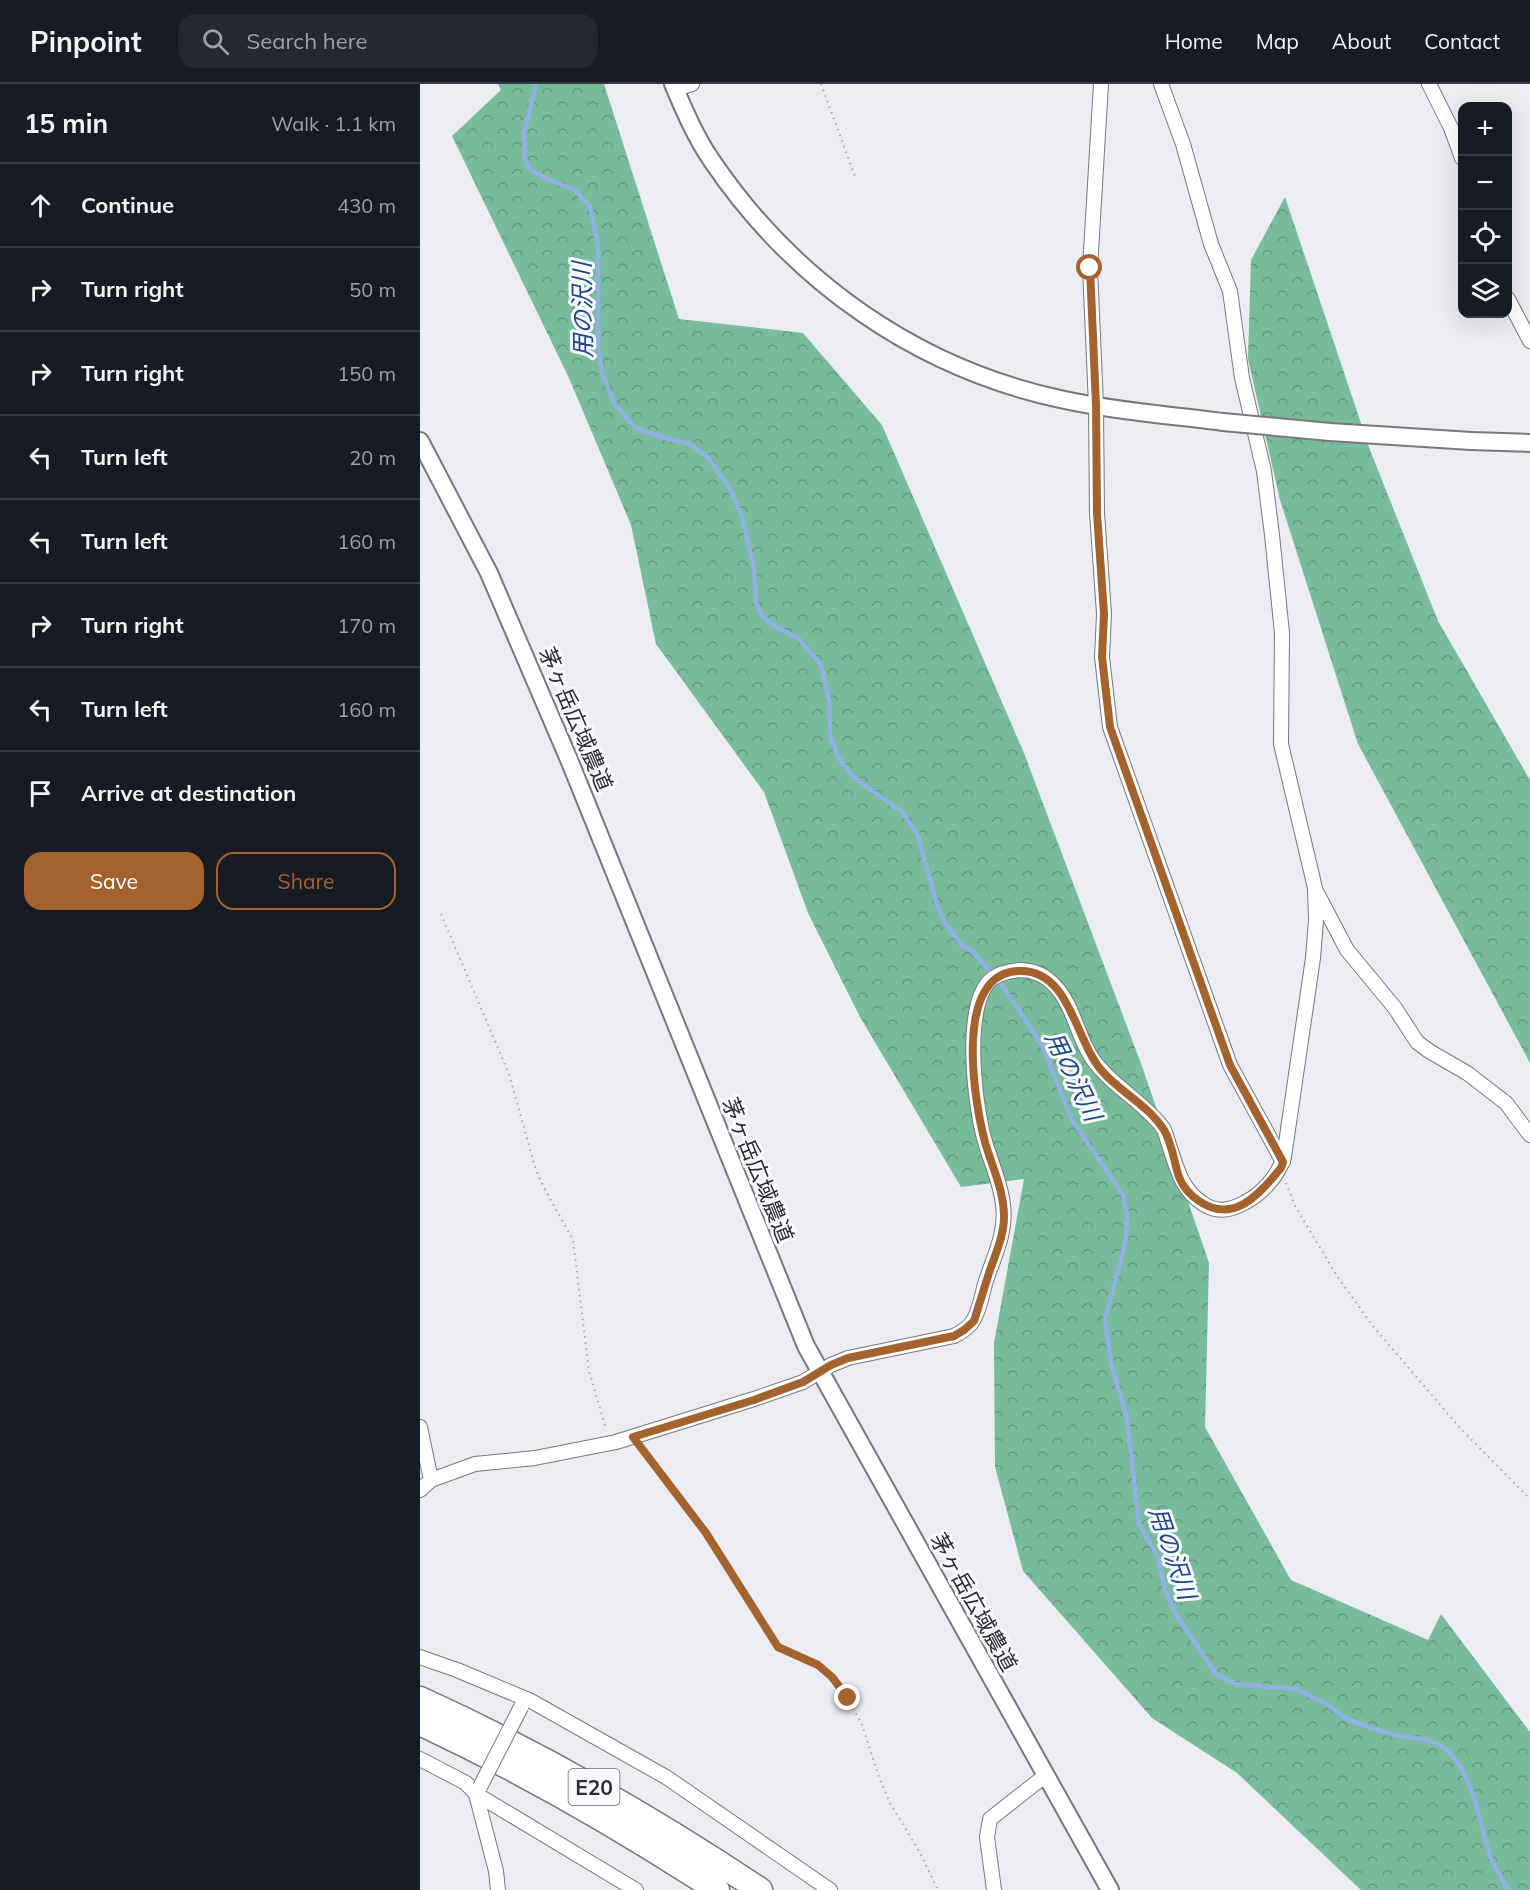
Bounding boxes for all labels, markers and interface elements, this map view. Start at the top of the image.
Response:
search box [178,14,598,68]
text: Pinpoint [30,24,142,59]
icon: search [199,25,232,58]
text: Search here [247,27,368,55]
text: Home [1165,28,1223,54]
text: Map [1256,28,1299,54]
text: About [1332,28,1391,54]
text: Contact [1424,28,1500,54]
map controls [1458,102,1512,318]
button: + [1458,102,1512,156]
text: 15 min [24,107,108,140]
text: Walk · 1.1 km [271,111,396,136]
button: − [1458,156,1512,210]
icon: ahead [24,189,57,222]
text: Continue [81,191,174,219]
text: 430 m [337,193,396,218]
button: locate [1458,210,1512,264]
route start [1076,254,1102,280]
water label: 用の沢川 [566,259,598,358]
button: layers [1458,264,1512,318]
icon: right [24,273,57,306]
text: Turn right [81,275,184,303]
text: 50 m [349,277,396,302]
icon: right [24,357,57,390]
text: Turn right [81,359,184,387]
text: 150 m [337,361,396,386]
icon: left [24,441,57,474]
text: Turn left [81,443,168,471]
text: 20 m [349,445,396,470]
icon: left [24,525,57,558]
text: Turn left [81,527,168,555]
text: 160 m [337,529,396,554]
icon: right [24,609,57,642]
text: Turn right [81,611,184,639]
text: 170 m [337,613,396,638]
street label: 茅ヶ岳広域農道 [533,643,619,795]
icon: left [24,693,57,726]
text: Turn left [81,695,168,723]
text: 160 m [337,697,396,722]
icon: arrive [24,777,57,810]
text: Arrive at destination [81,779,296,807]
button: Save [24,852,204,910]
button: Share [216,852,396,910]
water label: 用の沢川 [1039,1026,1110,1128]
street label: 茅ヶ岳広域農道 [716,1093,800,1247]
water label: 用の沢川 [1143,1503,1204,1606]
street label: 茅ヶ岳広域農道 [924,1528,1024,1676]
route end [834,1684,860,1710]
road number: E20 [568,1769,620,1805]

